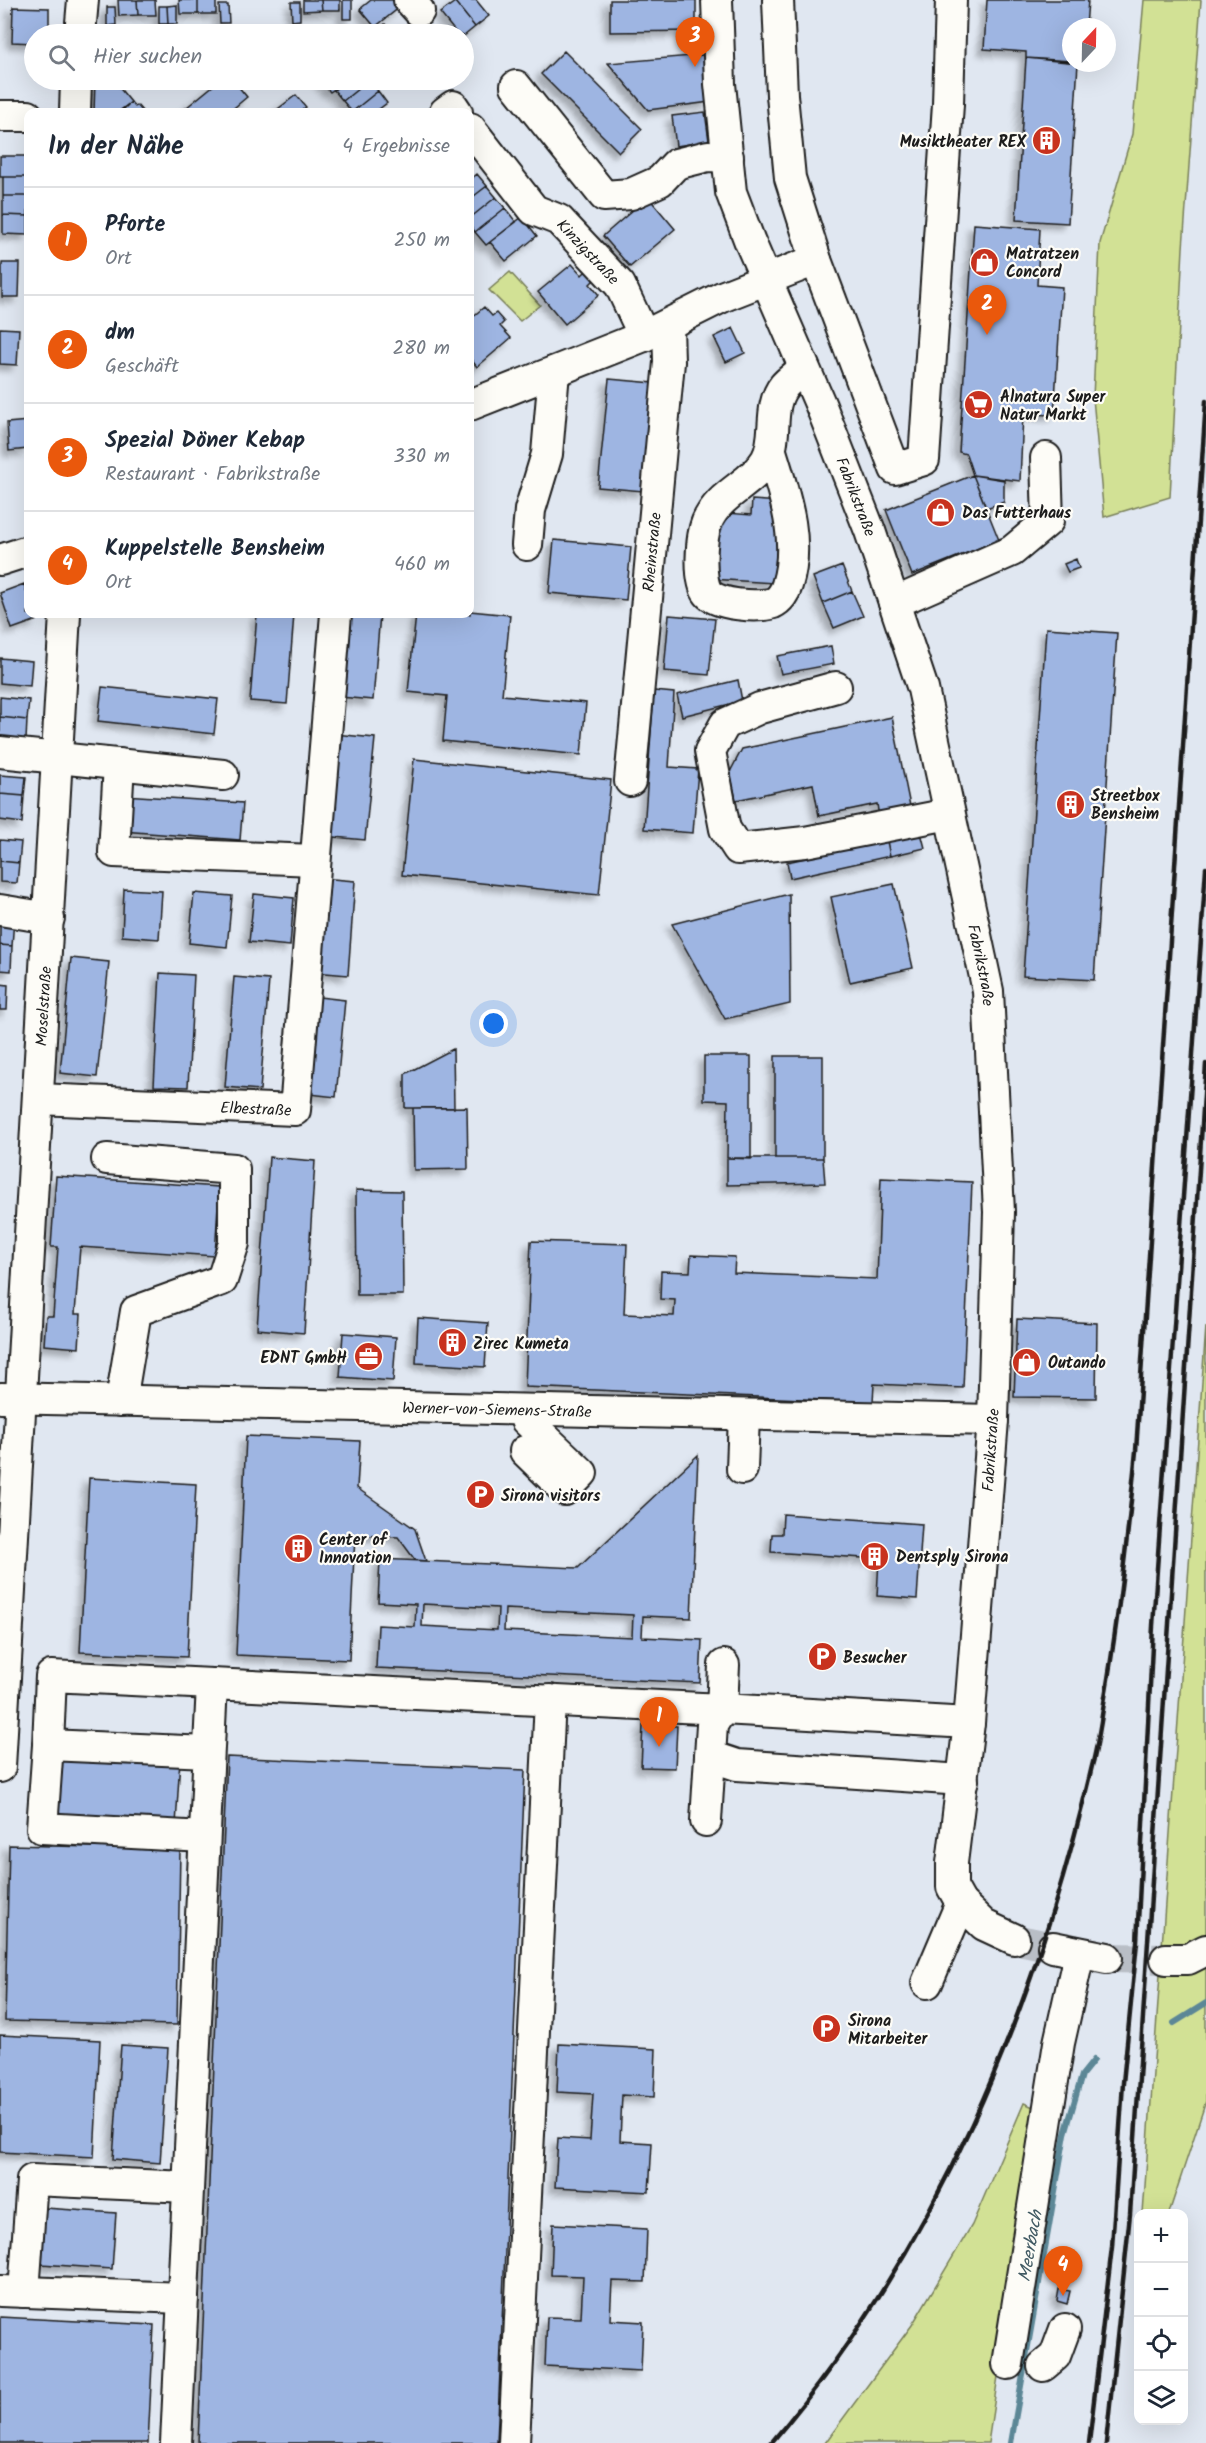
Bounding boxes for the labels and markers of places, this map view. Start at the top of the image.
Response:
pin: 3 [676,17,714,67]
building icon: Musiktheater REX [1031,125,1063,157]
place label: Musiktheater REX [900,130,1027,155]
place label: Matratzen Concord [1006,242,1079,285]
shop icon: Matratzen Concord [969,246,1001,278]
pin: 2 [968,286,1006,335]
place label: Alnatura Super Natur Markt [1000,385,1106,428]
supermarket icon: Alnatura Super Natur Markt [963,389,995,421]
shop icon: Das Futterhaus [925,496,957,528]
place label: Das Futterhaus [962,501,1072,526]
place label: Streetbox Bensheim [1091,784,1160,827]
building icon: Streetbox Bensheim [1054,788,1086,820]
building icon: Zirec Kumeta [436,1327,468,1359]
place label: Zirec Kumeta [473,1332,569,1357]
office icon: EDNT GmbH [352,1341,384,1373]
place label: EDNT GmbH [260,1346,347,1371]
shop icon: Outando [1011,1346,1043,1378]
place label: Outando [1048,1351,1106,1376]
parking icon: Sirona visitors [464,1479,496,1511]
place label: Sirona visitors [501,1484,601,1509]
place label: Center of Innovation [319,1528,392,1571]
building icon: Center of Innovation [282,1532,314,1564]
building icon: Dentsply Sirona [859,1540,891,1572]
place label: Dentsply Sirona [896,1545,1008,1570]
parking icon: Besucher [806,1641,838,1673]
place label: Besucher [843,1646,908,1671]
pin: 1 [640,1698,678,1747]
place label: Sirona Mitarbeiter [848,2009,928,2052]
parking icon: Sirona Mitarbeiter [811,2013,843,2045]
pin: 4 [1044,2246,1082,2296]

